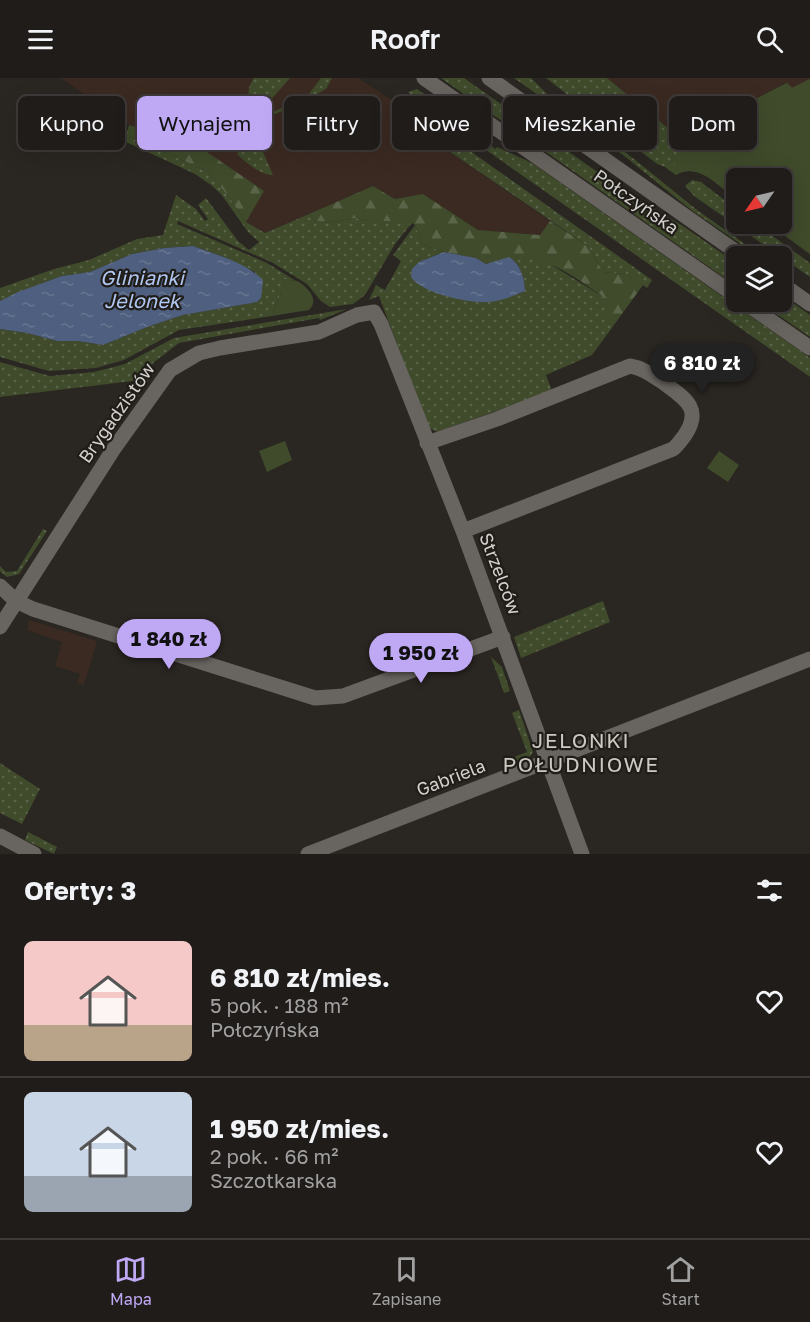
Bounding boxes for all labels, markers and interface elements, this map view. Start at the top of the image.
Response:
icon: menu [24,23,57,56]
text: Roofr [370,23,440,55]
icon: search [753,23,786,56]
chip: Kupno [18,96,125,150]
chip: Wynajem [137,96,272,150]
chip: Filtry [284,96,380,150]
chip: Nowe [392,96,491,150]
chip: Mieszkanie [503,96,657,150]
chip: Dom [669,96,757,150]
street label: Połczyńska [590,164,683,238]
north arrow [726,168,792,234]
map controls [726,168,792,312]
button: layers [726,246,792,312]
water label: Glinianki Jelonek [100,265,187,312]
pin: 6 810 zł [640,343,764,394]
text: 6 810 zł [664,350,740,374]
street label: Brygadzistów [73,358,159,467]
street label: Strzelców [475,530,527,618]
pin: 1 840 zł [107,619,231,670]
text: 1 840 zł [131,626,207,650]
pin: 1 950 zł [359,633,483,684]
text: 1 950 zł [383,640,459,664]
district label: JELONKI POŁUDNIOWE [503,727,659,777]
street label: Gabriela [413,754,488,800]
icon: filters [753,874,786,907]
text: Oferty: 3 [24,875,136,906]
text: 6 810 zł/mies. [210,962,390,993]
icon: home [72,965,144,1037]
icon: heart [753,985,786,1018]
text: 5 pok. · 188 m² [210,993,348,1017]
text: Połczyńska [210,1017,320,1041]
text: 1 950 zł/mies. [210,1113,389,1144]
icon: home [72,1116,144,1188]
icon: heart [753,1136,786,1169]
text: 2 pok. · 66 m² [210,1144,339,1168]
text: Szczotkarska [210,1168,337,1192]
tab: Mapa [110,1253,152,1309]
tab: Zapisane [372,1253,441,1309]
tab: Start [662,1253,700,1309]

